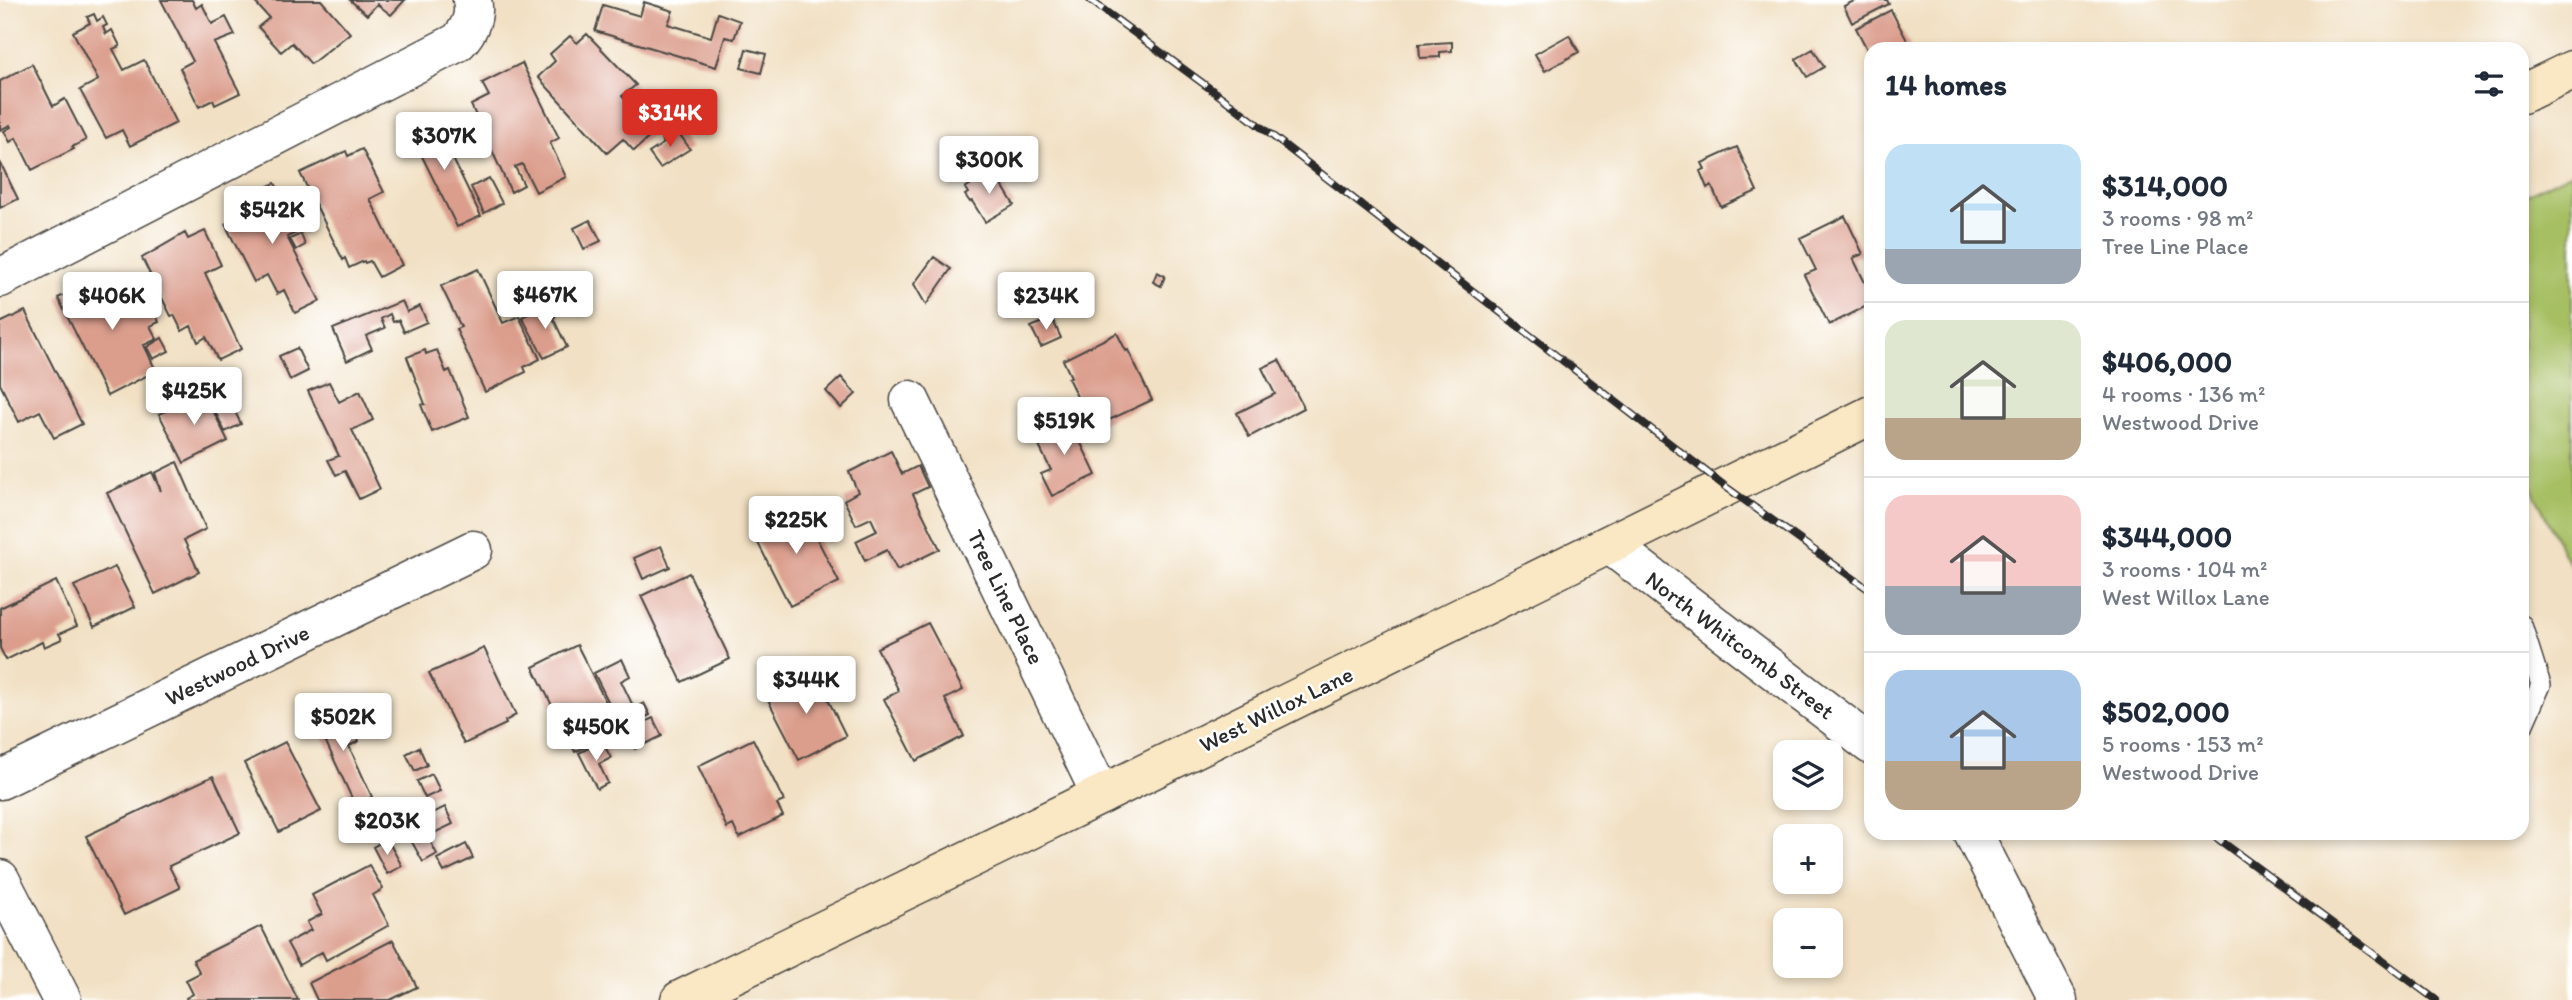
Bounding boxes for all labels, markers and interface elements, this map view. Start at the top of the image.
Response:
icon: filters [2470,65,2508,103]
text: 14 homes [1885,66,2007,103]
pin: $314K [621,90,719,149]
text: $314K [638,98,702,126]
pin: $307K [395,113,493,172]
text: $307K [412,121,476,149]
pin: $300K [940,136,1038,196]
text: $300K [955,145,1023,173]
text: $314,000 [2102,167,2228,204]
icon: home [1941,172,2025,256]
pin: $542K [223,187,321,246]
text: $542K [240,195,304,223]
text: 3 rooms · 98 m² [2102,204,2253,232]
text: Tree Line Place [2102,232,2248,260]
pin: $406K [63,272,161,332]
pin: $467K [496,272,594,331]
pin: $234K [997,272,1095,332]
text: $467K [513,280,577,308]
text: $406K [79,281,145,309]
text: $234K [1014,281,1078,309]
text: $406,000 [2102,343,2232,380]
icon: home [1941,348,2025,432]
pin: $425K [145,368,243,427]
text: $425K [162,376,226,404]
text: 4 rooms · 136 m² [2102,380,2265,408]
pin: $519K [1015,398,1113,457]
text: $519K [1033,406,1095,434]
text: Westwood Drive [2102,408,2259,436]
pin: $225K [747,496,845,556]
text: $225K [765,505,827,533]
text: $344,000 [2102,518,2232,555]
icon: home [1941,523,2025,607]
street label: Tree Line Place [961,525,1051,669]
text: 3 rooms · 104 m² [2102,555,2267,583]
street label: North Whitcomb Street [1640,565,1840,725]
text: West Willox Lane [2102,583,2270,611]
street label: Westwood Drive [160,618,314,712]
pin: $344K [757,656,855,716]
street label: West Willox Lane [1194,660,1358,758]
text: $344K [773,665,839,693]
text: $502,000 [2102,693,2230,730]
pin: $502K [294,694,392,753]
icon: home [1941,698,2025,782]
text: $502K [311,702,375,730]
pin: $450K [547,704,645,763]
text: $450K [563,712,629,740]
text: 5 rooms · 153 m² [2102,730,2264,758]
map controls [1773,740,1843,978]
button: layers [1773,740,1843,810]
text: Westwood Drive [2102,758,2259,786]
pin: $203K [338,798,436,857]
text: $203K [354,806,420,834]
button: + [1773,824,1843,894]
button: − [1773,908,1843,978]

